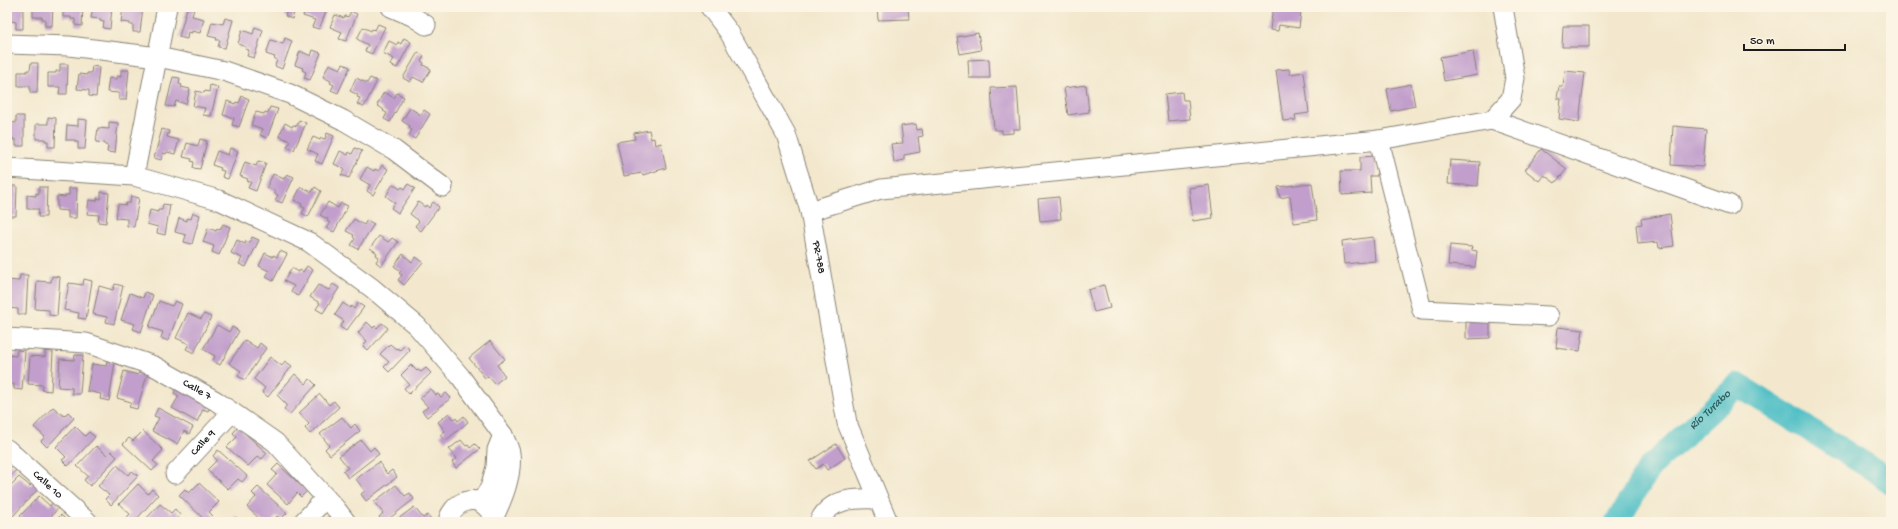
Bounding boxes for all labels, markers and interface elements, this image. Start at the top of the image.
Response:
scale bar [1744,26,1845,52]
text: 50 m [1750,35,1775,49]
street label: PR-788 [809,239,827,275]
street label: Calle 7 [180,377,213,403]
water label: Río Turabo [1687,387,1735,433]
street label: Calle 9 [189,427,219,458]
street label: Calle 10 [30,469,64,502]

